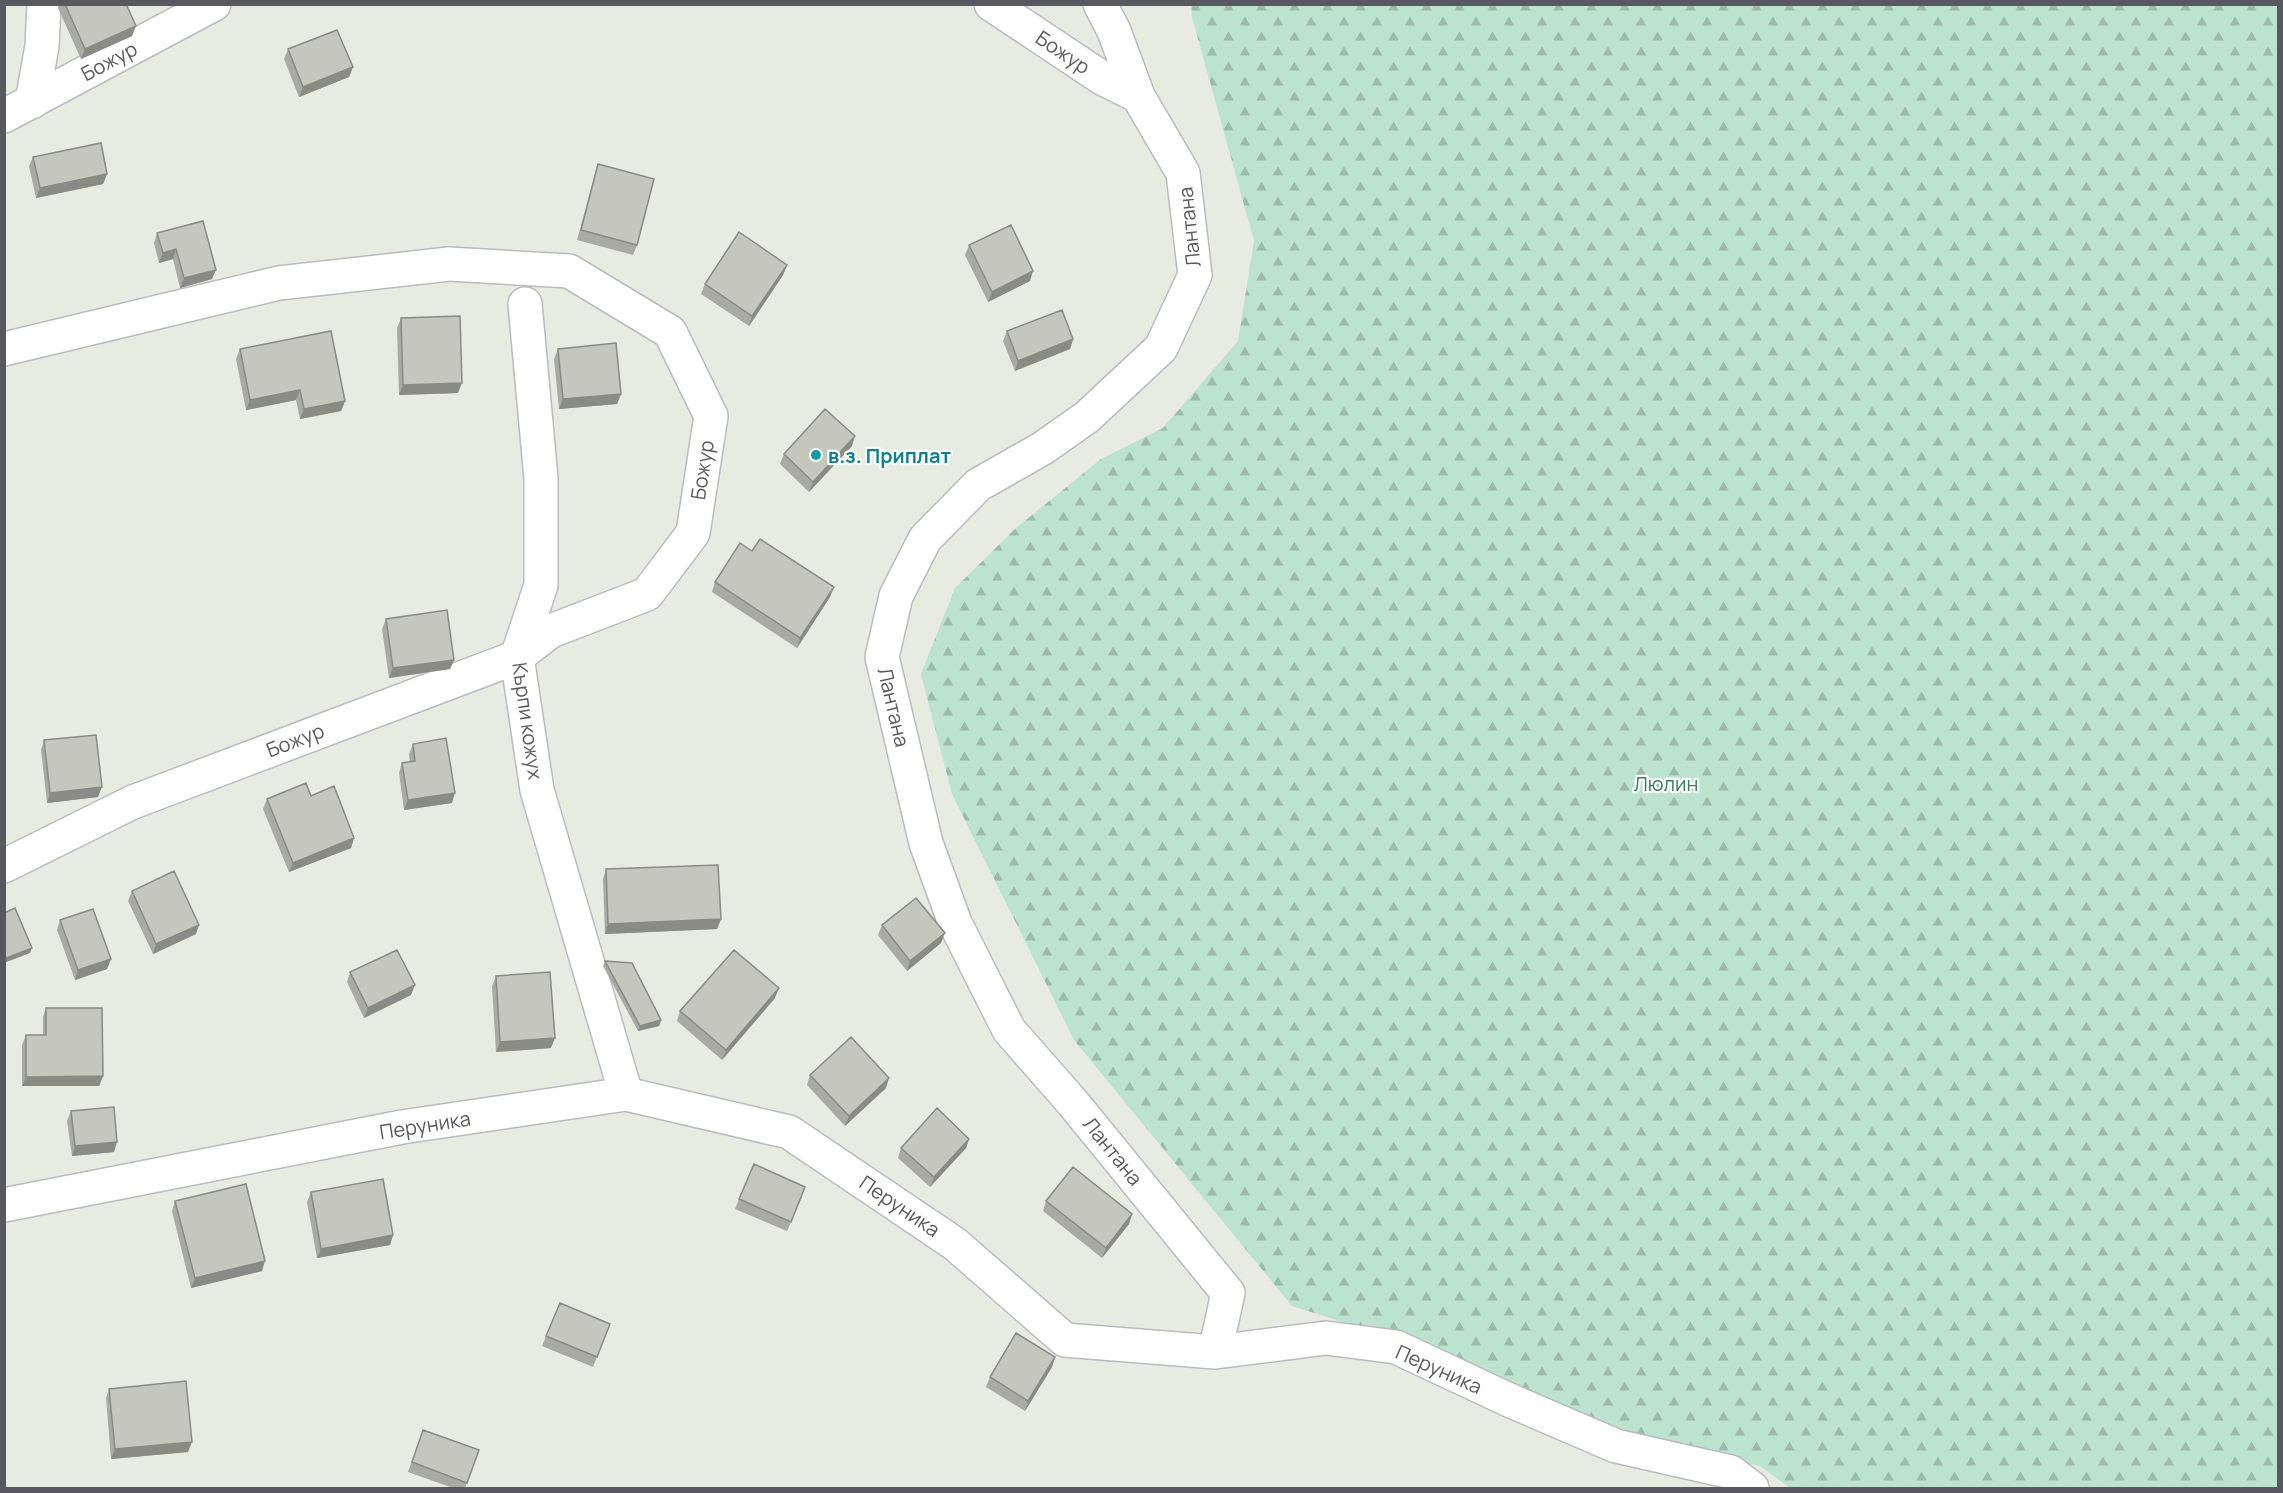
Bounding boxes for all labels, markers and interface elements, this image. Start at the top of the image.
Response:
street label: Божур [1031,24,1096,80]
street label: Божур [76,35,142,87]
street label: Лантана [1171,185,1207,269]
street label: Божур [684,438,720,502]
place label: в.з. Приплат [828,442,951,469]
marker: в.з. Приплат [809,448,823,462]
street label: Кърпи кожух [506,661,550,782]
street label: Лантана [872,665,916,749]
street label: Божур [262,717,328,763]
park label: Люлин [1634,770,1698,797]
street label: Перуника [378,1104,472,1146]
street label: Лантана [1077,1111,1149,1191]
street label: Перуника [854,1169,946,1243]
street label: Перуника [1392,1338,1486,1400]

